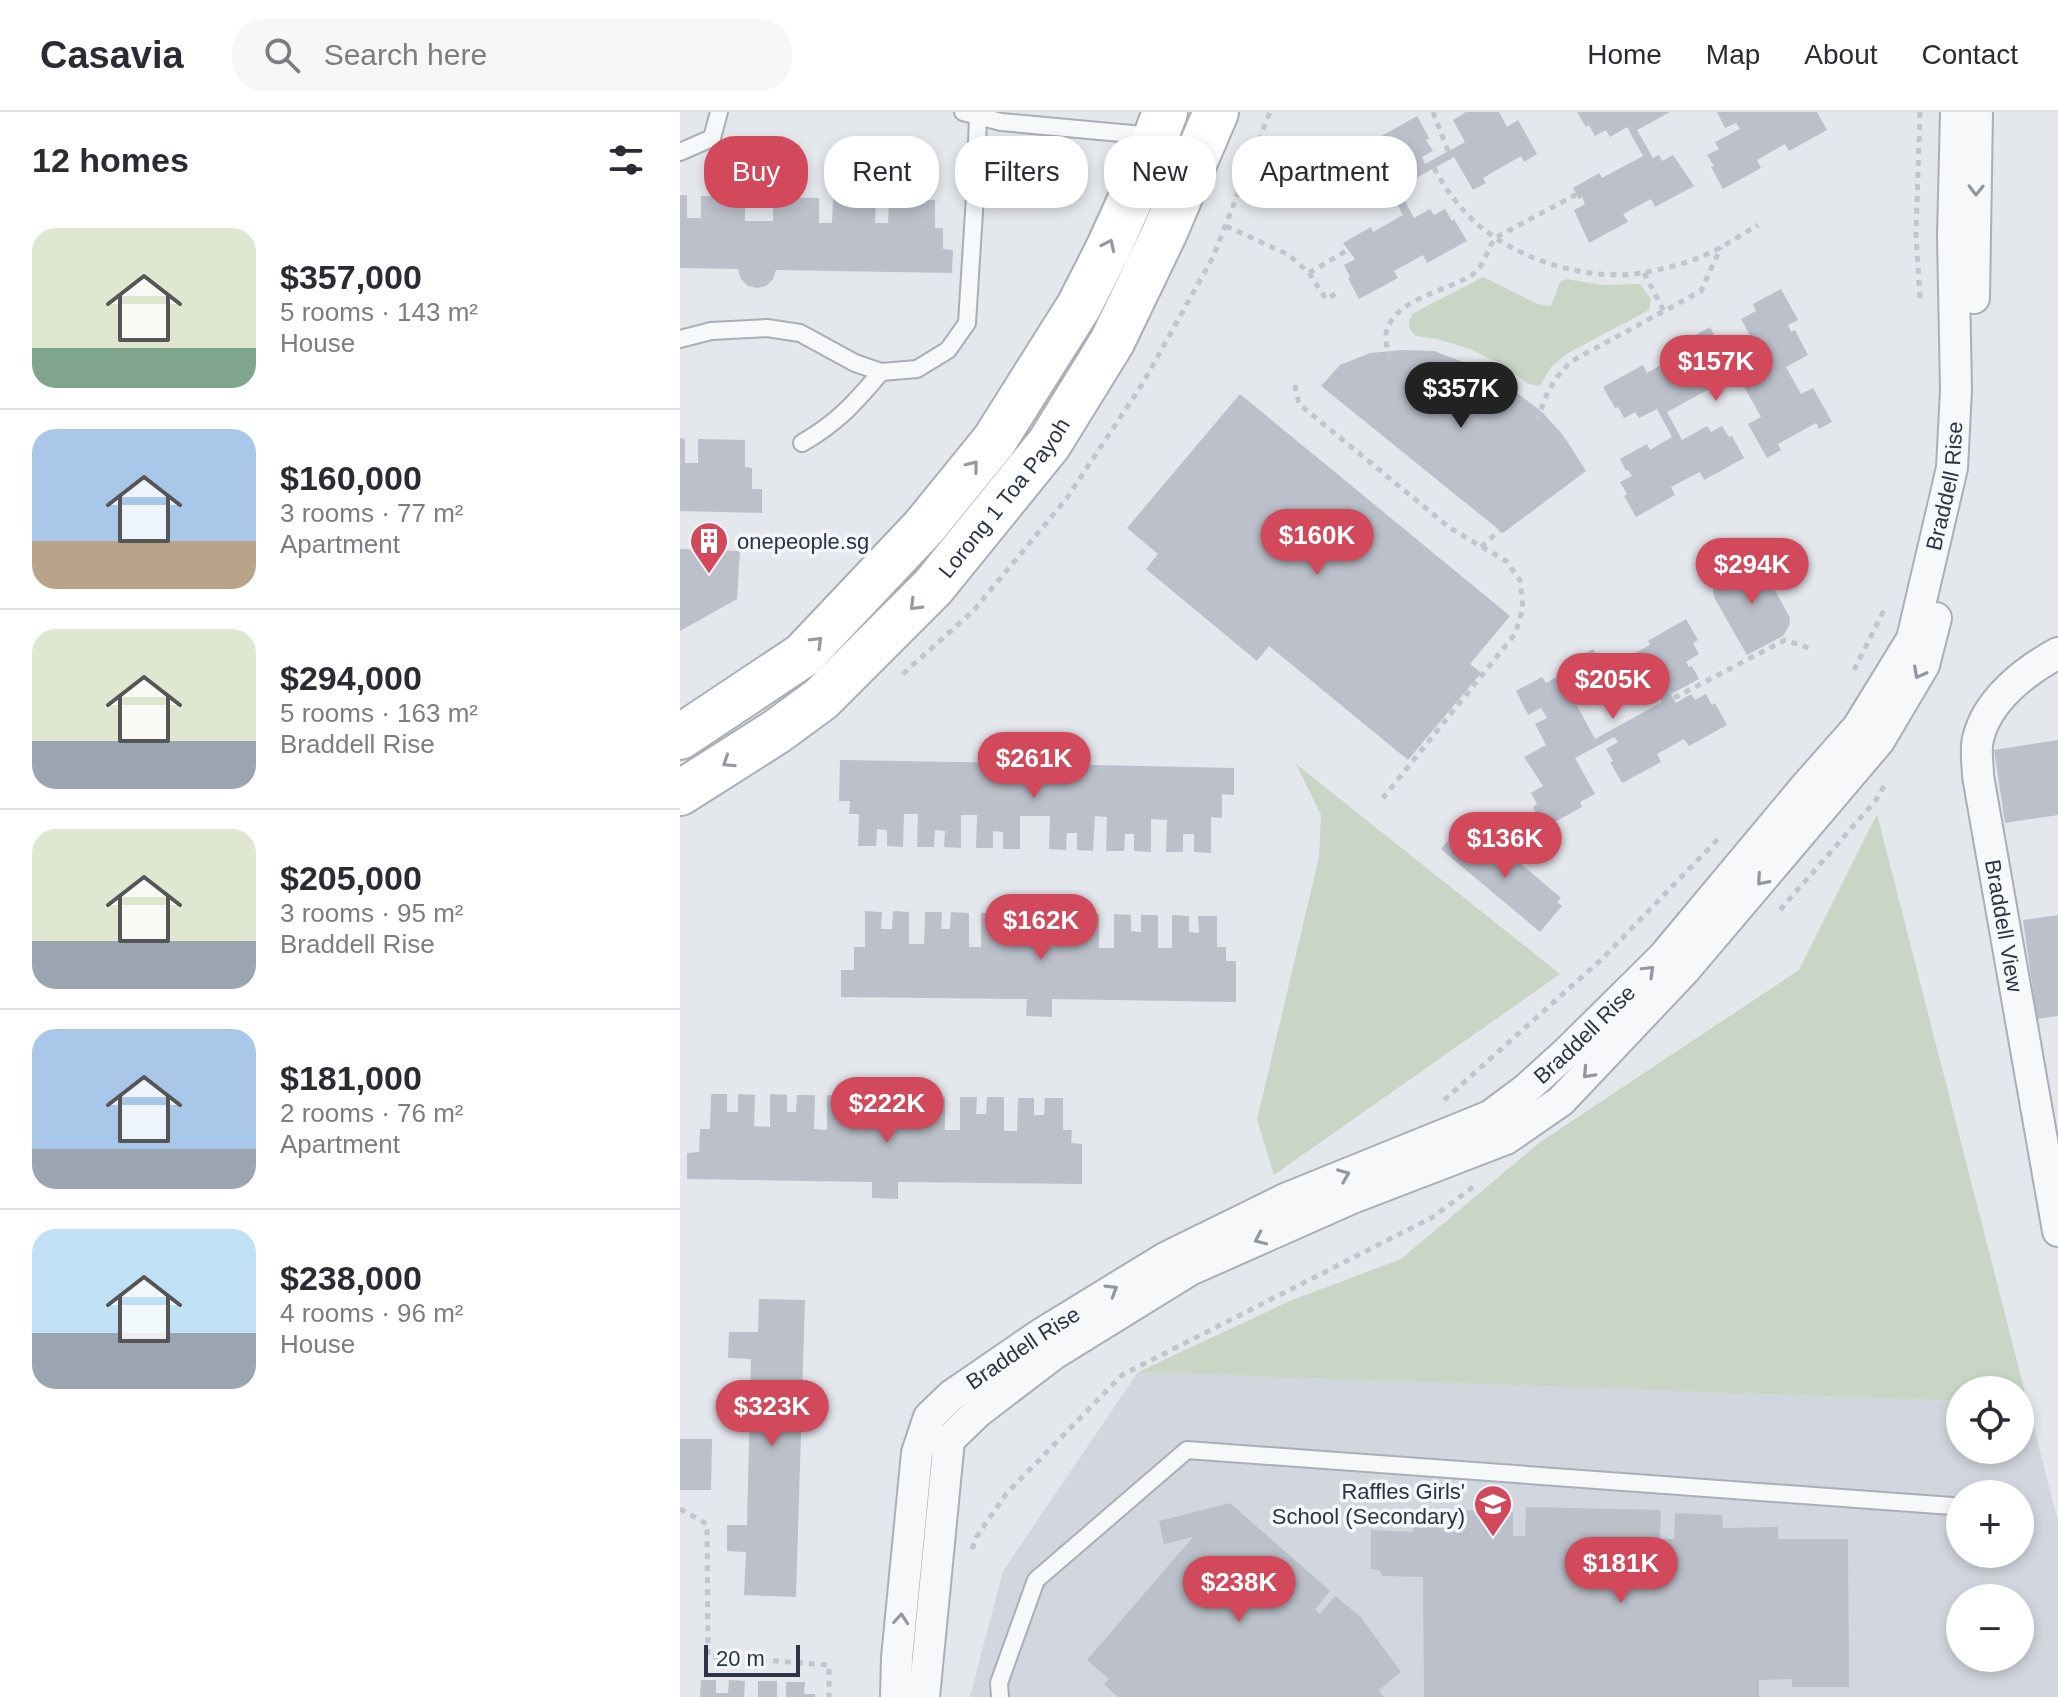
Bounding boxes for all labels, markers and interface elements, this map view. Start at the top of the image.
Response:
search box [232,19,792,91]
icon: search [260,33,304,77]
text: Casavia [40,34,184,76]
text: Search here [324,38,487,71]
text: Home [1587,39,1662,70]
text: Map [1706,39,1760,70]
text: About [1804,39,1878,70]
text: Contact [1922,39,2018,70]
chip: Buy [704,136,808,208]
chip: Rent [824,136,939,208]
chip: Filters [955,136,1088,208]
chip: New [1104,136,1216,208]
chip: Apartment [1232,136,1417,208]
icon: filters [604,138,648,182]
text: 12 homes [32,141,189,179]
one-way arrow [1967,184,1985,197]
one-way arrow [1099,239,1115,254]
text: $357,000 [280,258,422,296]
icon: home [96,260,192,356]
text: 5 rooms · 143 m² [280,297,478,327]
text: House [280,328,355,358]
pin: $157K [1660,335,1772,403]
text: $157K [1678,346,1754,376]
pin: $357K [1405,362,1517,430]
text: $357K [1423,373,1499,403]
street label: Lorong 1 Toa Payoh [934,414,1075,583]
street label: Braddell Rise [1921,421,1967,553]
text: $160,000 [280,459,422,497]
one-way arrow [964,460,978,475]
icon: home [96,461,192,557]
text: 3 rooms · 77 m² [280,498,464,528]
pin: $160K [1261,509,1373,577]
building icon: onepeople.sg [688,520,730,575]
text: $160K [1279,520,1355,550]
text: Apartment [280,529,400,559]
place label: onepeople.sg [737,529,869,554]
pin: $294K [1696,538,1808,606]
text: $294K [1714,549,1790,579]
one-way arrow [910,596,924,611]
one-way arrow [807,637,822,651]
pin: $205K [1557,653,1669,721]
text: $294,000 [280,659,422,697]
icon: home [96,661,192,757]
text: $205K [1575,664,1651,694]
one-way arrow [1913,665,1928,680]
text: 5 rooms · 163 m² [280,698,478,728]
text: Braddell Rise [280,729,435,759]
pin: $261K [978,732,1090,800]
text: $261K [996,743,1072,773]
one-way arrow [722,753,737,768]
pin: $136K [1449,812,1561,880]
text: $136K [1467,823,1543,853]
street label: Braddell View [1980,858,2028,994]
text: $205,000 [280,859,422,897]
icon: home [96,861,192,957]
one-way arrow [1757,870,1772,885]
pin: $162K [985,894,1097,962]
text: 3 rooms · 95 m² [280,898,464,928]
text: $162K [1003,905,1079,935]
text: Braddell Rise [280,929,435,959]
one-way arrow [1640,966,1654,981]
street label: Braddell Rise [1529,980,1640,1089]
text: $181,000 [280,1059,422,1097]
icon: home [96,1061,192,1157]
one-way arrow [1582,1064,1597,1078]
pin: $222K [831,1077,943,1145]
text: $222K [849,1088,925,1118]
text: 2 rooms · 76 m² [280,1098,464,1128]
text: Apartment [280,1129,400,1159]
one-way arrow [1336,1168,1350,1184]
one-way arrow [1254,1230,1268,1246]
text: $238,000 [280,1259,422,1297]
icon: home [96,1261,192,1357]
one-way arrow [1103,1285,1118,1300]
text: 4 rooms · 96 m² [280,1298,464,1328]
street label: Braddell Rise [962,1301,1084,1395]
text: House [280,1329,355,1359]
map controls [1946,1376,2034,1672]
button: locate [1946,1376,2034,1464]
pin: $323K [716,1380,828,1448]
text: $323K [734,1391,810,1421]
place label: Raffles Girls' School (Secondary) [1272,1479,1465,1529]
button: + [1946,1480,2034,1568]
school or university icon: Raffles Girls' School (Secondary) [1472,1483,1514,1538]
pin: $181K [1565,1537,1677,1605]
text: $181K [1583,1548,1659,1578]
pin: $238K [1183,1556,1295,1624]
text: $238K [1201,1567,1277,1597]
button: − [1946,1584,2034,1672]
one-way arrow [892,1612,909,1625]
scale bar [704,1641,800,1677]
text: 20 m [716,1646,765,1671]

